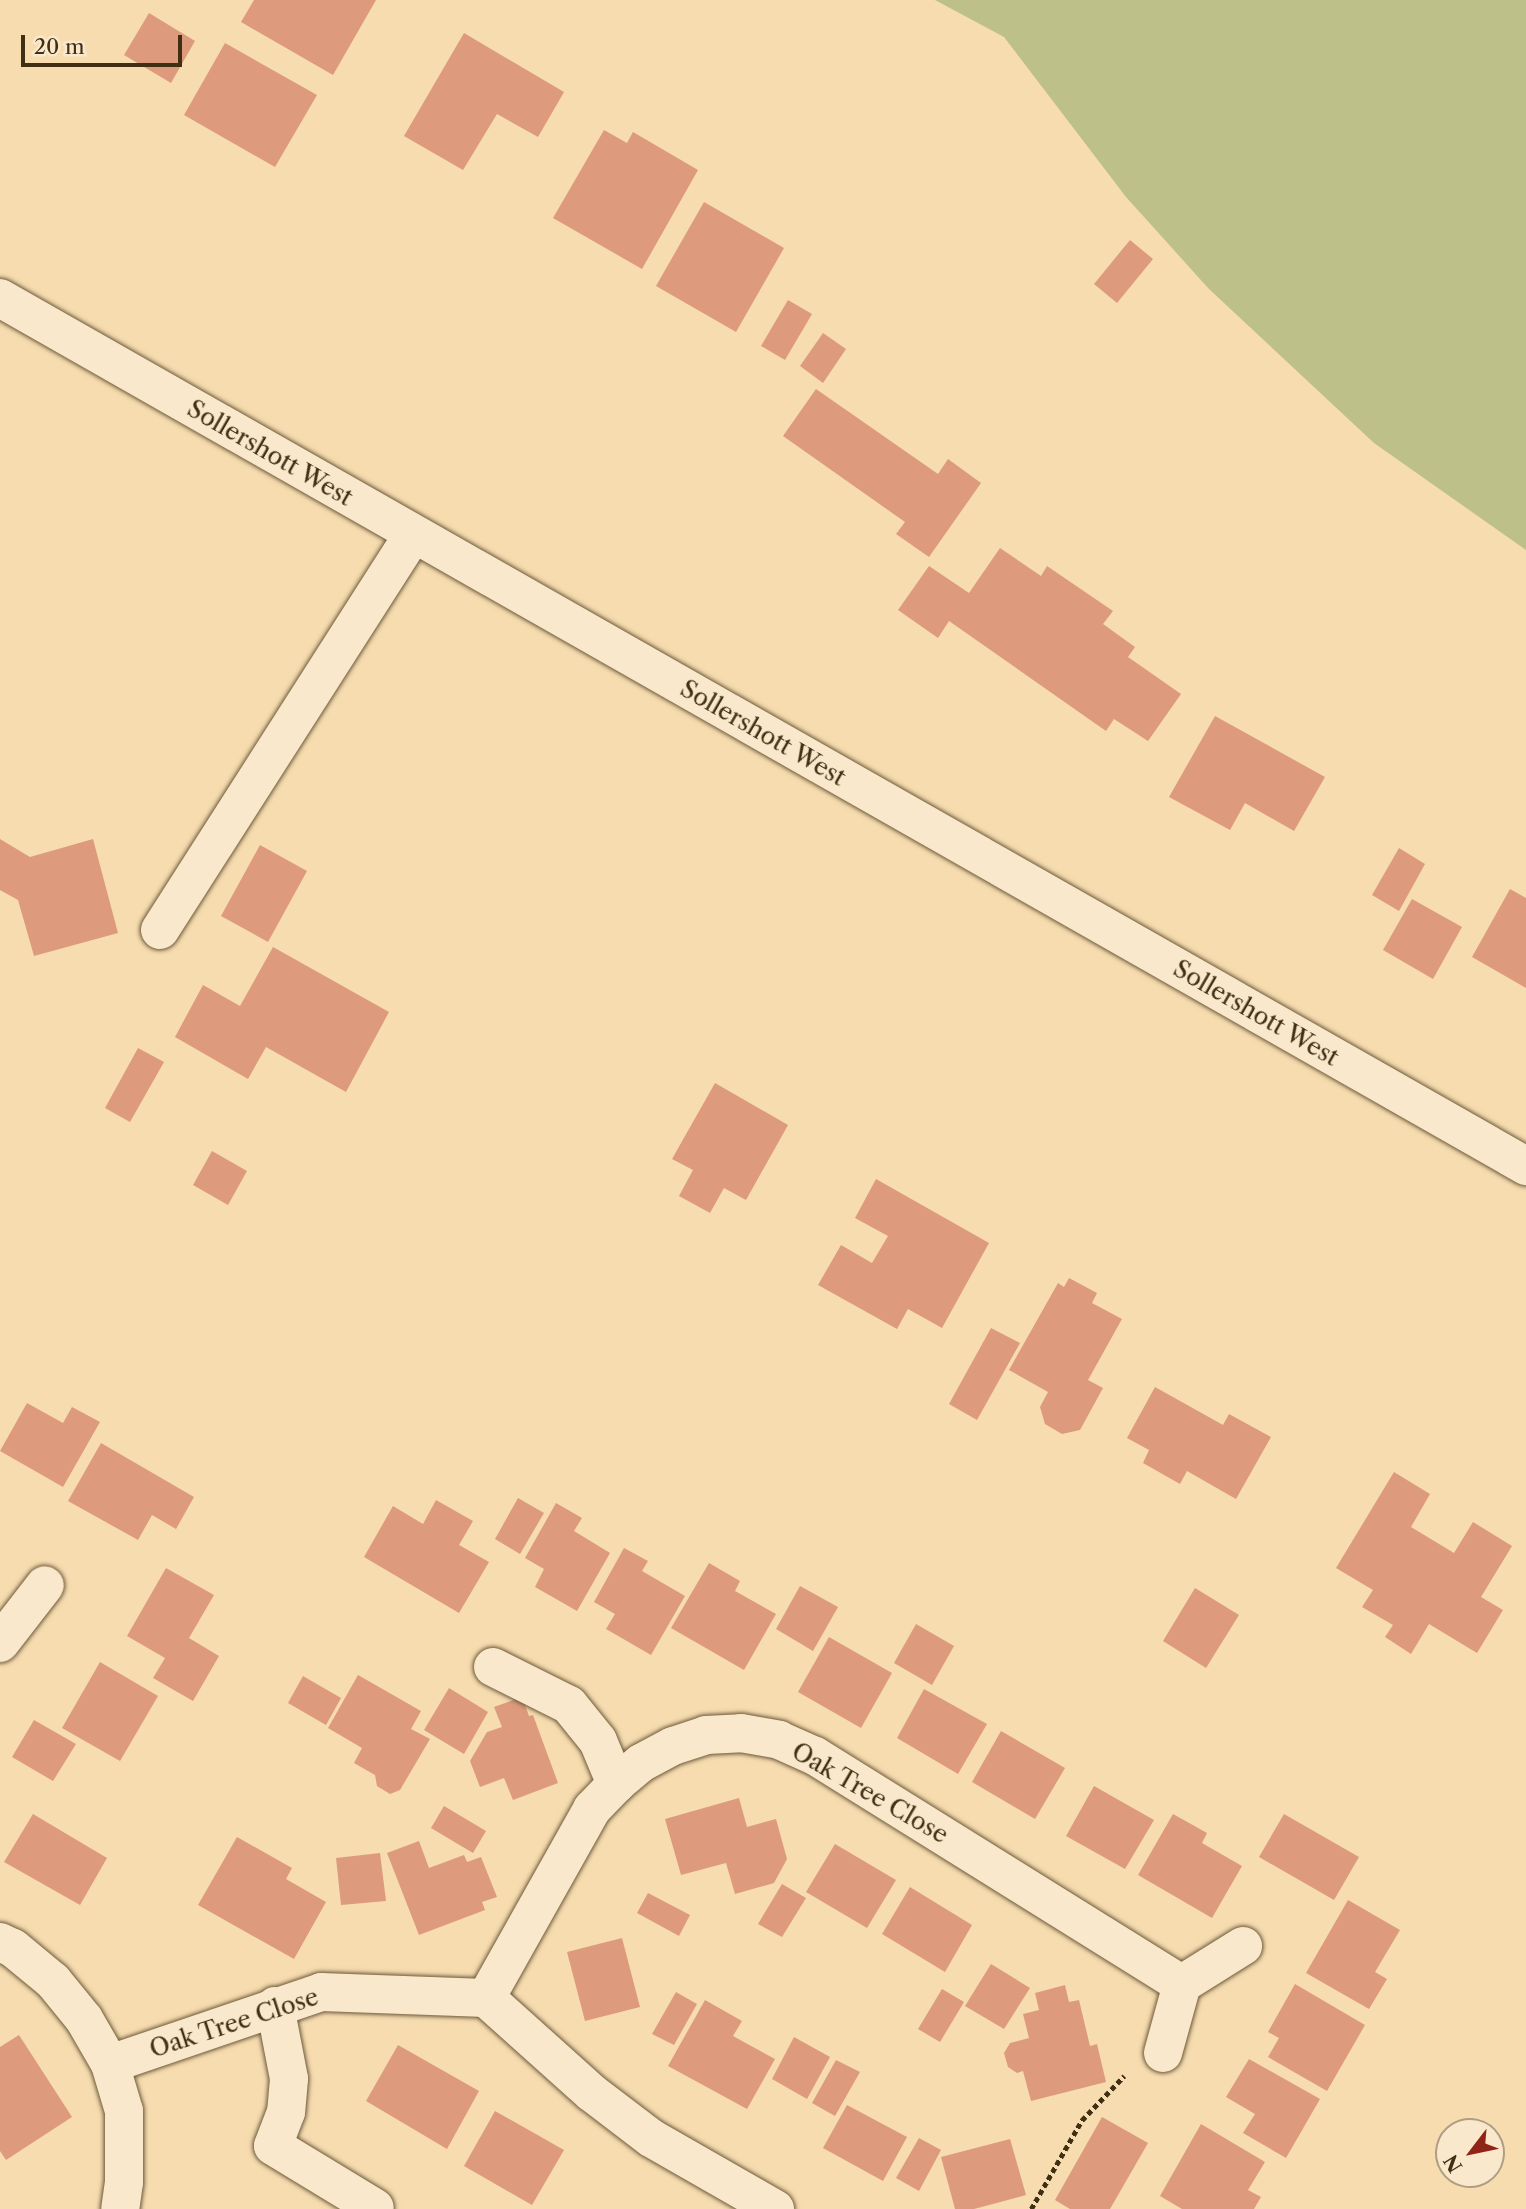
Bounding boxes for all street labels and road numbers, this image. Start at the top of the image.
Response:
street label: Sollershott West [182,394,358,512]
street label: Sollershott West [675,674,851,792]
street label: Sollershott West [1168,954,1344,1072]
street label: Oak Tree Close [786,1736,954,1850]
street label: Oak Tree Close [146,1982,322,2064]

